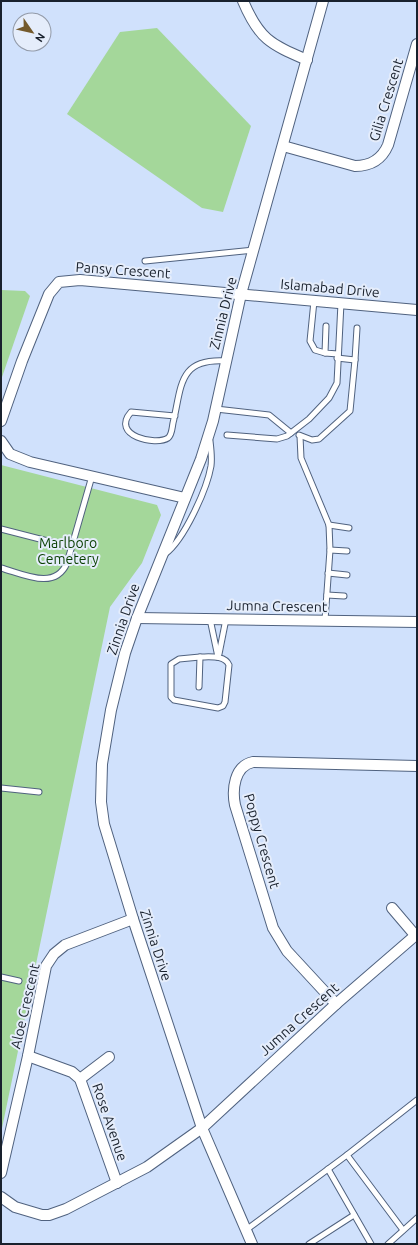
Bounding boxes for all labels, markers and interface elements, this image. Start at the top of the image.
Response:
north arrow [12,12,52,52]
text: N [33,31,48,44]
street label: Gilia Crescent [366,56,406,143]
street label: Pansy Crescent [75,259,171,281]
street label: Zinnia Drive [206,275,240,351]
street label: Islamabad Drive [280,276,380,300]
park label: Marlboro Cemetery [37,535,99,567]
street label: Zinnia Drive [103,581,143,657]
street label: Jumna Crescent [227,597,328,615]
street label: Poppy Crescent [241,792,283,891]
street label: Zinnia Drive [137,907,175,983]
street label: Aloe Crescent [7,961,43,1050]
street label: Jumna Crescent [256,979,342,1059]
street label: Rose Avenue [89,1081,131,1163]

